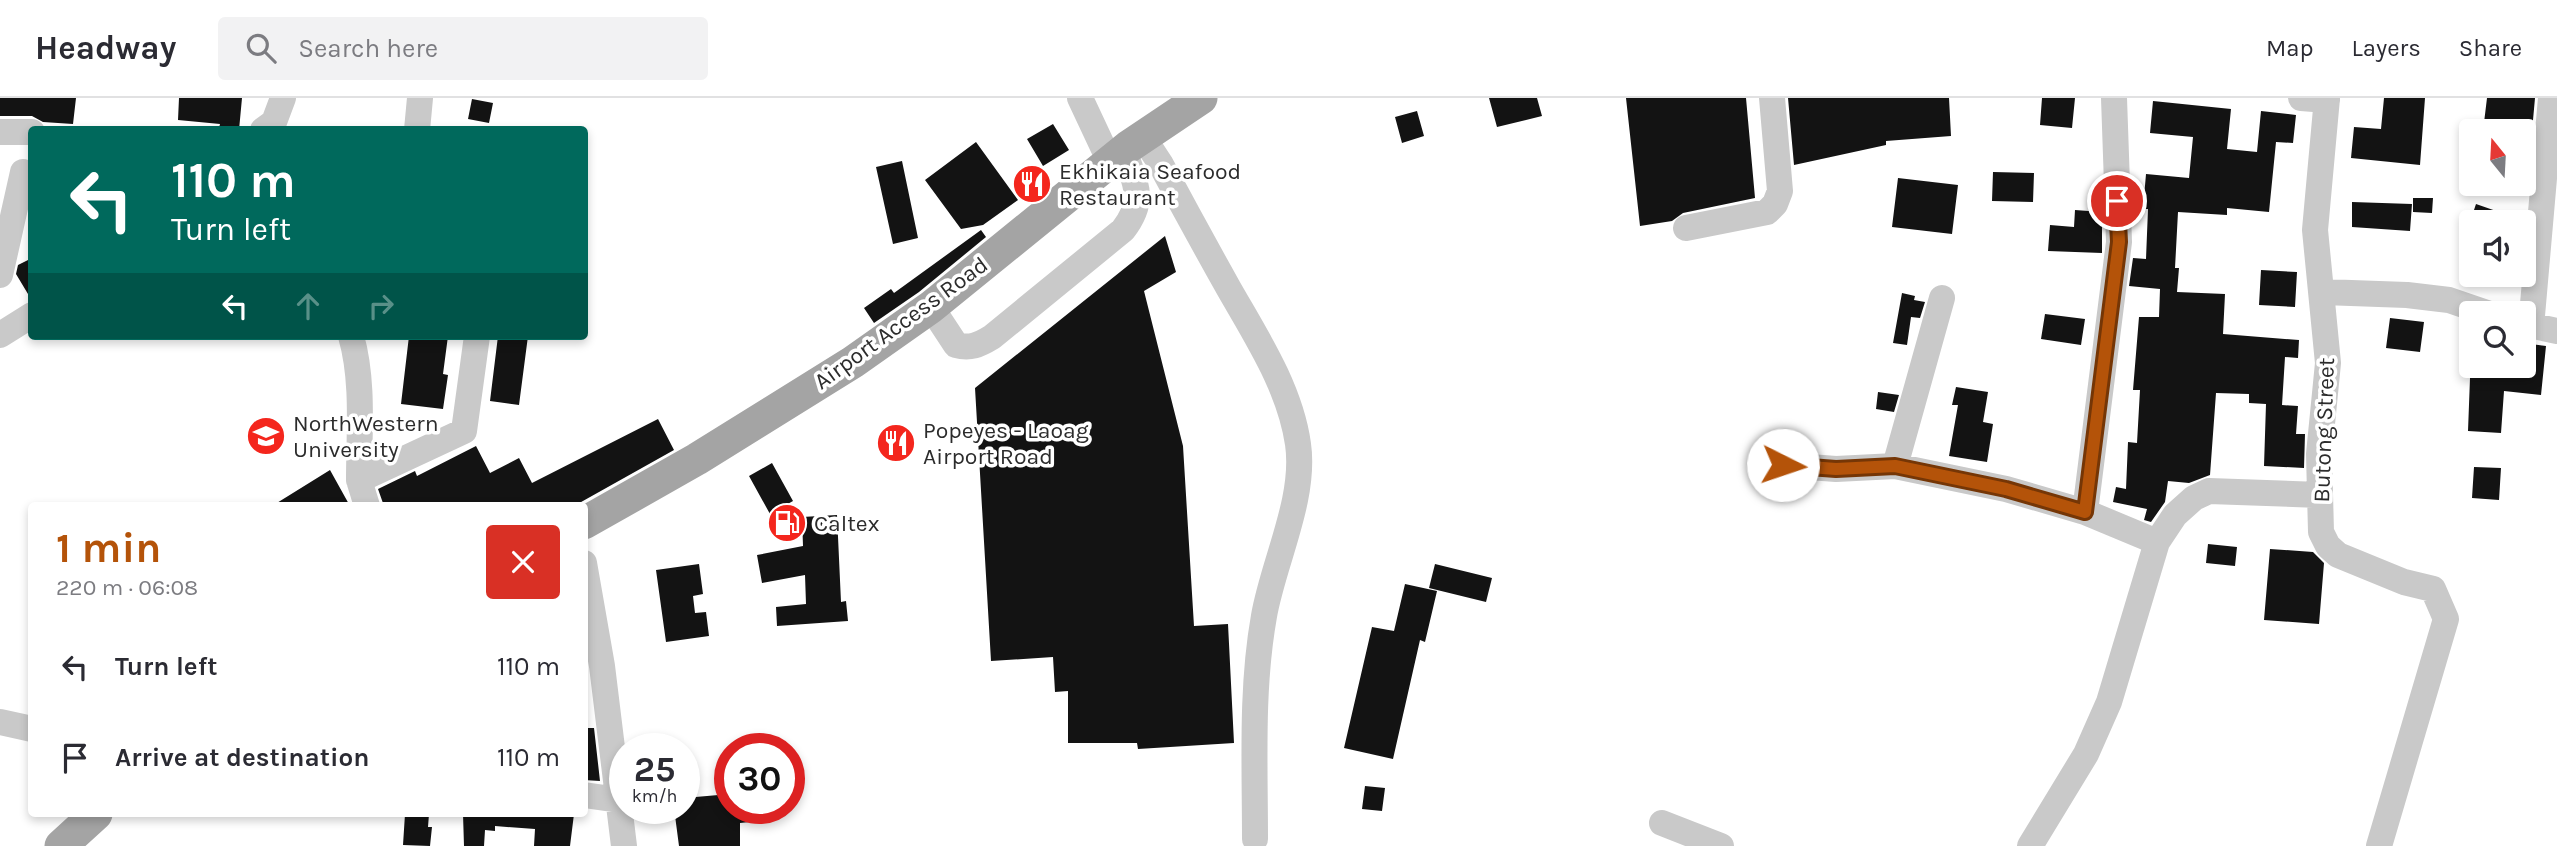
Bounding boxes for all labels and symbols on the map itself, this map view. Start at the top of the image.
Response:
north arrow [2459,119,2536,196]
place label: Ekhikaia Seafood Restaurant [1059,158,1241,211]
restaurant icon: Ekhikaia Seafood Restaurant [1011,163,1053,205]
pin [2087,171,2147,231]
street label: Airport Access Road [809,251,993,395]
street label: Butong Street [2308,357,2340,503]
place label: NorthWestern University [293,410,439,463]
school or university icon: NorthWestern University [245,415,287,457]
place label: Popeyes - Laoag Airport Road [923,417,1089,470]
restaurant icon: Popeyes - Laoag Airport Road [875,422,917,464]
position arrow [1746,428,1820,502]
fuel station icon: Caltex [766,502,808,544]
place label: Caltex [814,510,880,537]
speed limit sign: 30 [714,733,805,824]

